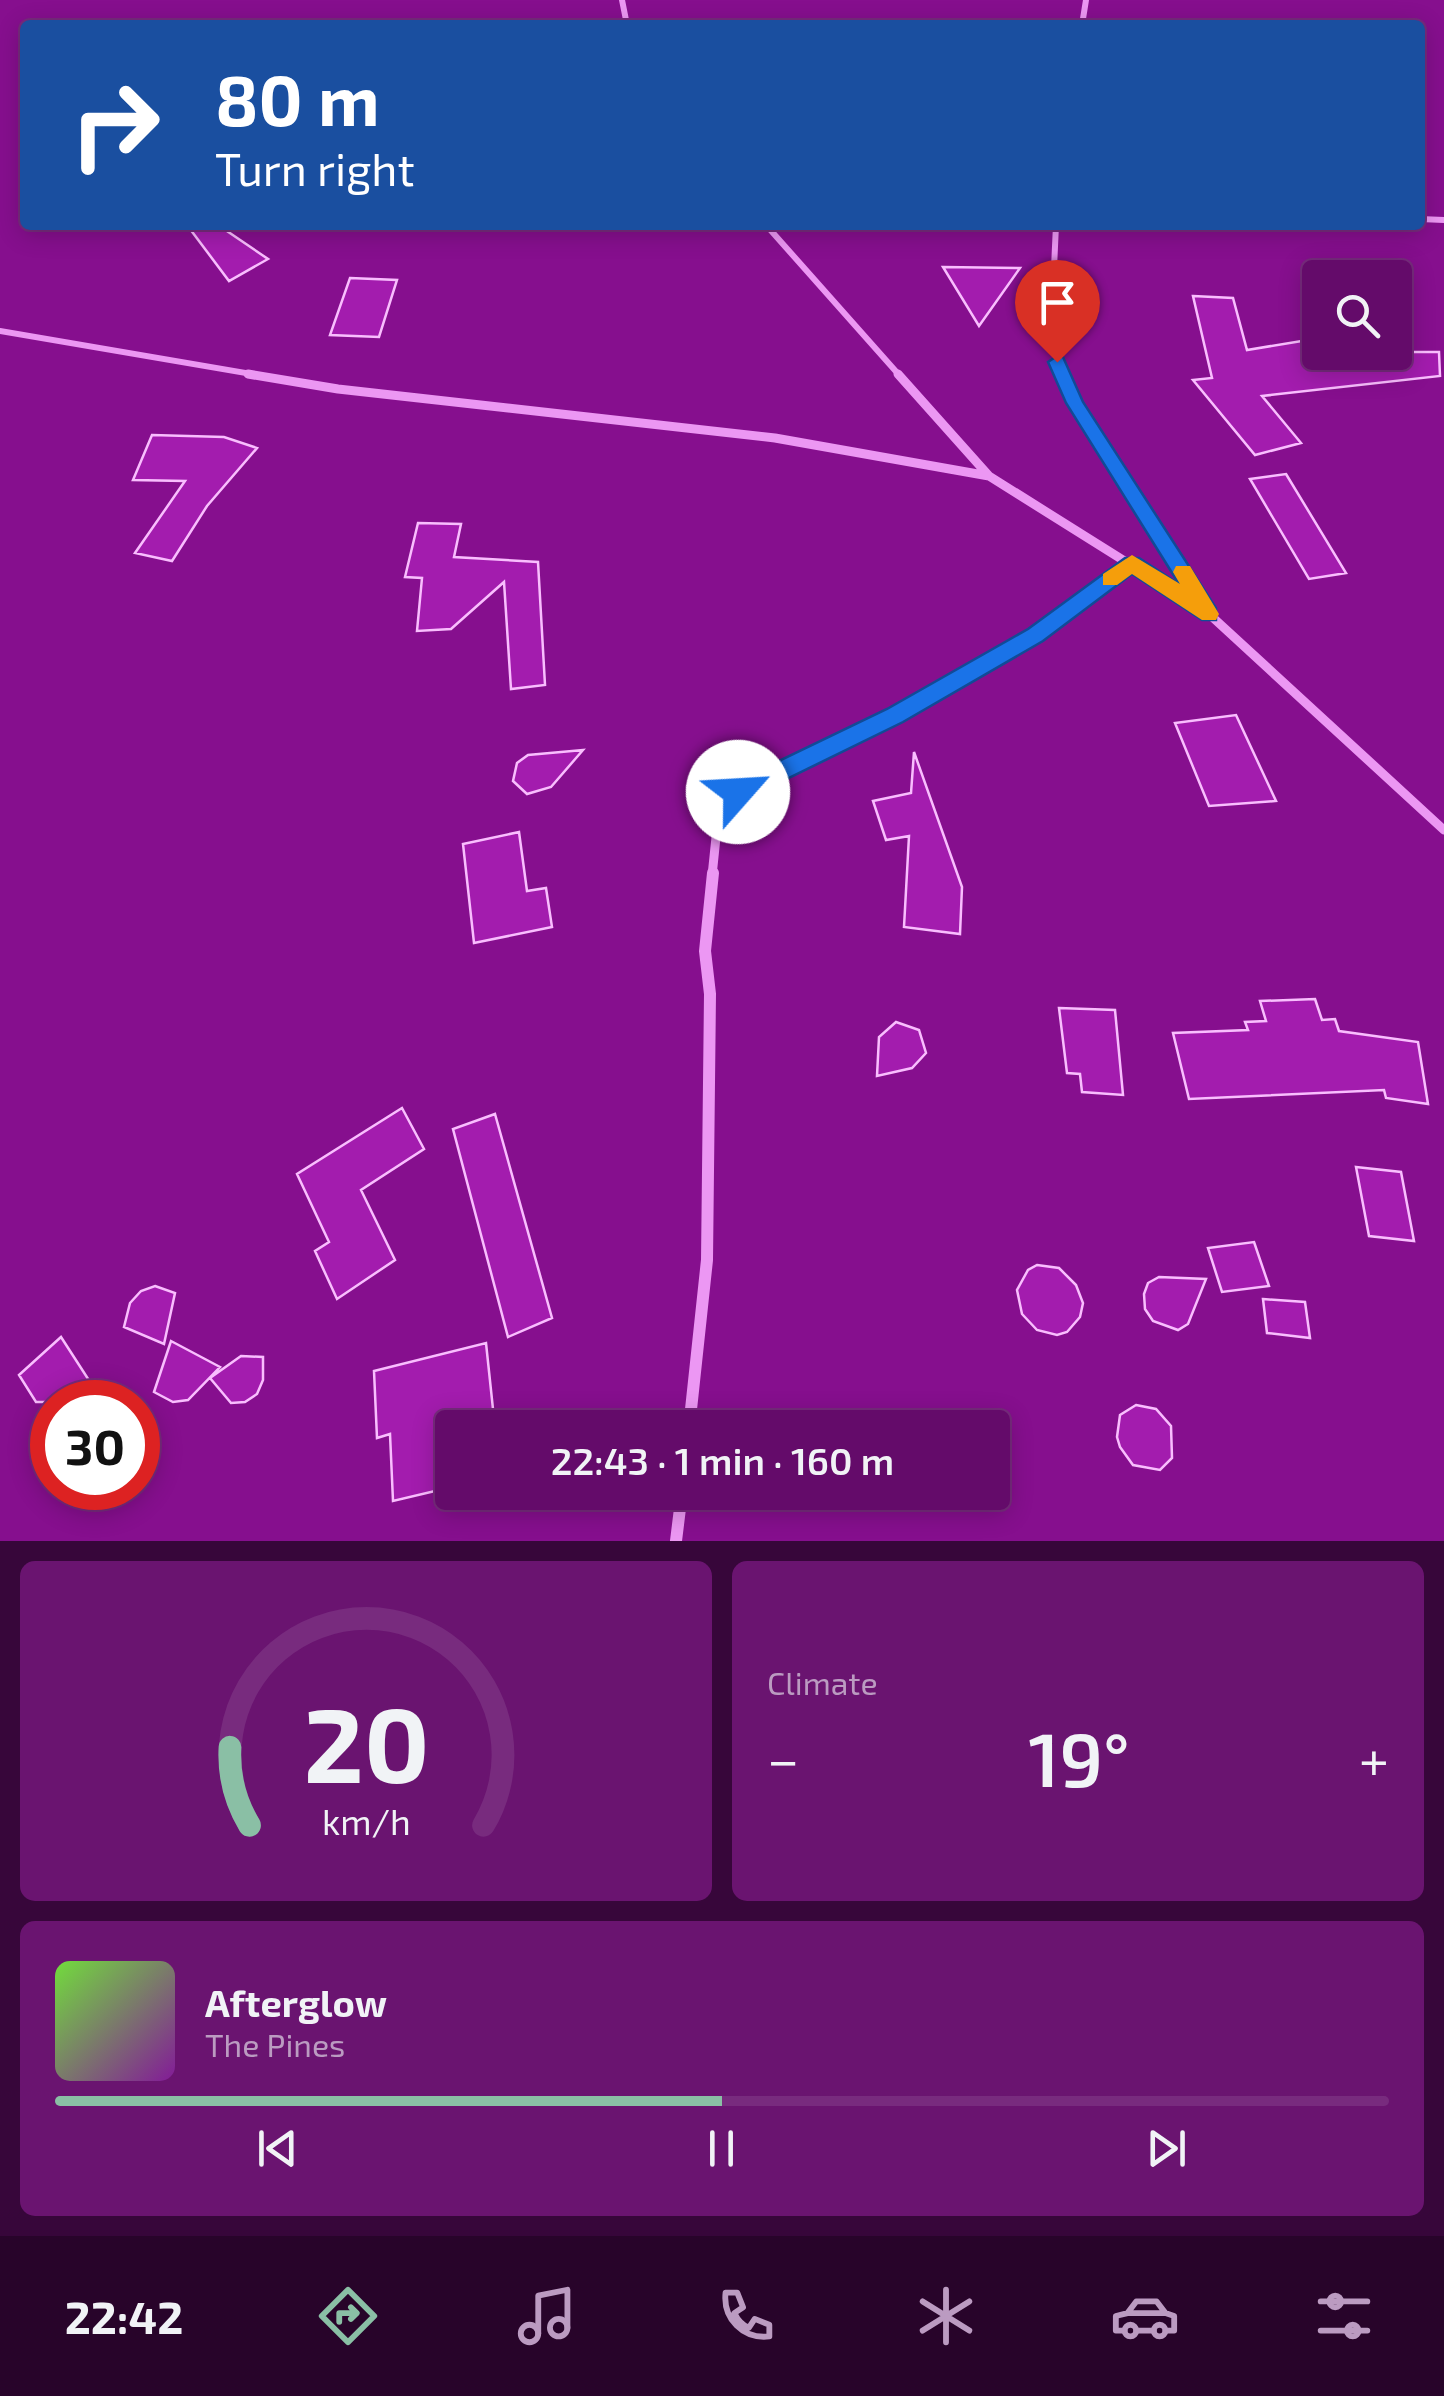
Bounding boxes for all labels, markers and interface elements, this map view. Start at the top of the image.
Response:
text: 80 m [215,56,380,140]
icon: right [50,60,180,190]
text: Turn right [215,141,415,195]
pin [1015,260,1100,363]
map controls [1302,260,1412,370]
button: search [1302,260,1412,370]
icon: arrive [1030,275,1085,330]
position arrow [686,740,790,844]
speed limit sign: 30 [30,1380,160,1510]
text: 22:43 · 1 min · 160 m [551,1437,894,1483]
text: Climate [767,1663,878,1701]
text: 20 [303,1679,429,1804]
text: 19° [1028,1712,1130,1802]
text: − [767,1725,799,1791]
text: + [1359,1725,1389,1791]
text: km/h [322,1799,410,1842]
text: Afterglow [205,1979,387,2025]
text: The Pines [205,2025,345,2063]
icon: previous [250,2121,305,2176]
icon: pause [694,2121,749,2176]
icon: next [1139,2121,1194,2176]
icon: directions [313,2281,383,2351]
icon: music [512,2281,582,2351]
icon: phone [711,2281,781,2351]
icon: climate [911,2281,981,2351]
icon: car [1110,2281,1180,2351]
icon: filters [1309,2281,1379,2351]
text: 22:42 [65,2289,183,2343]

